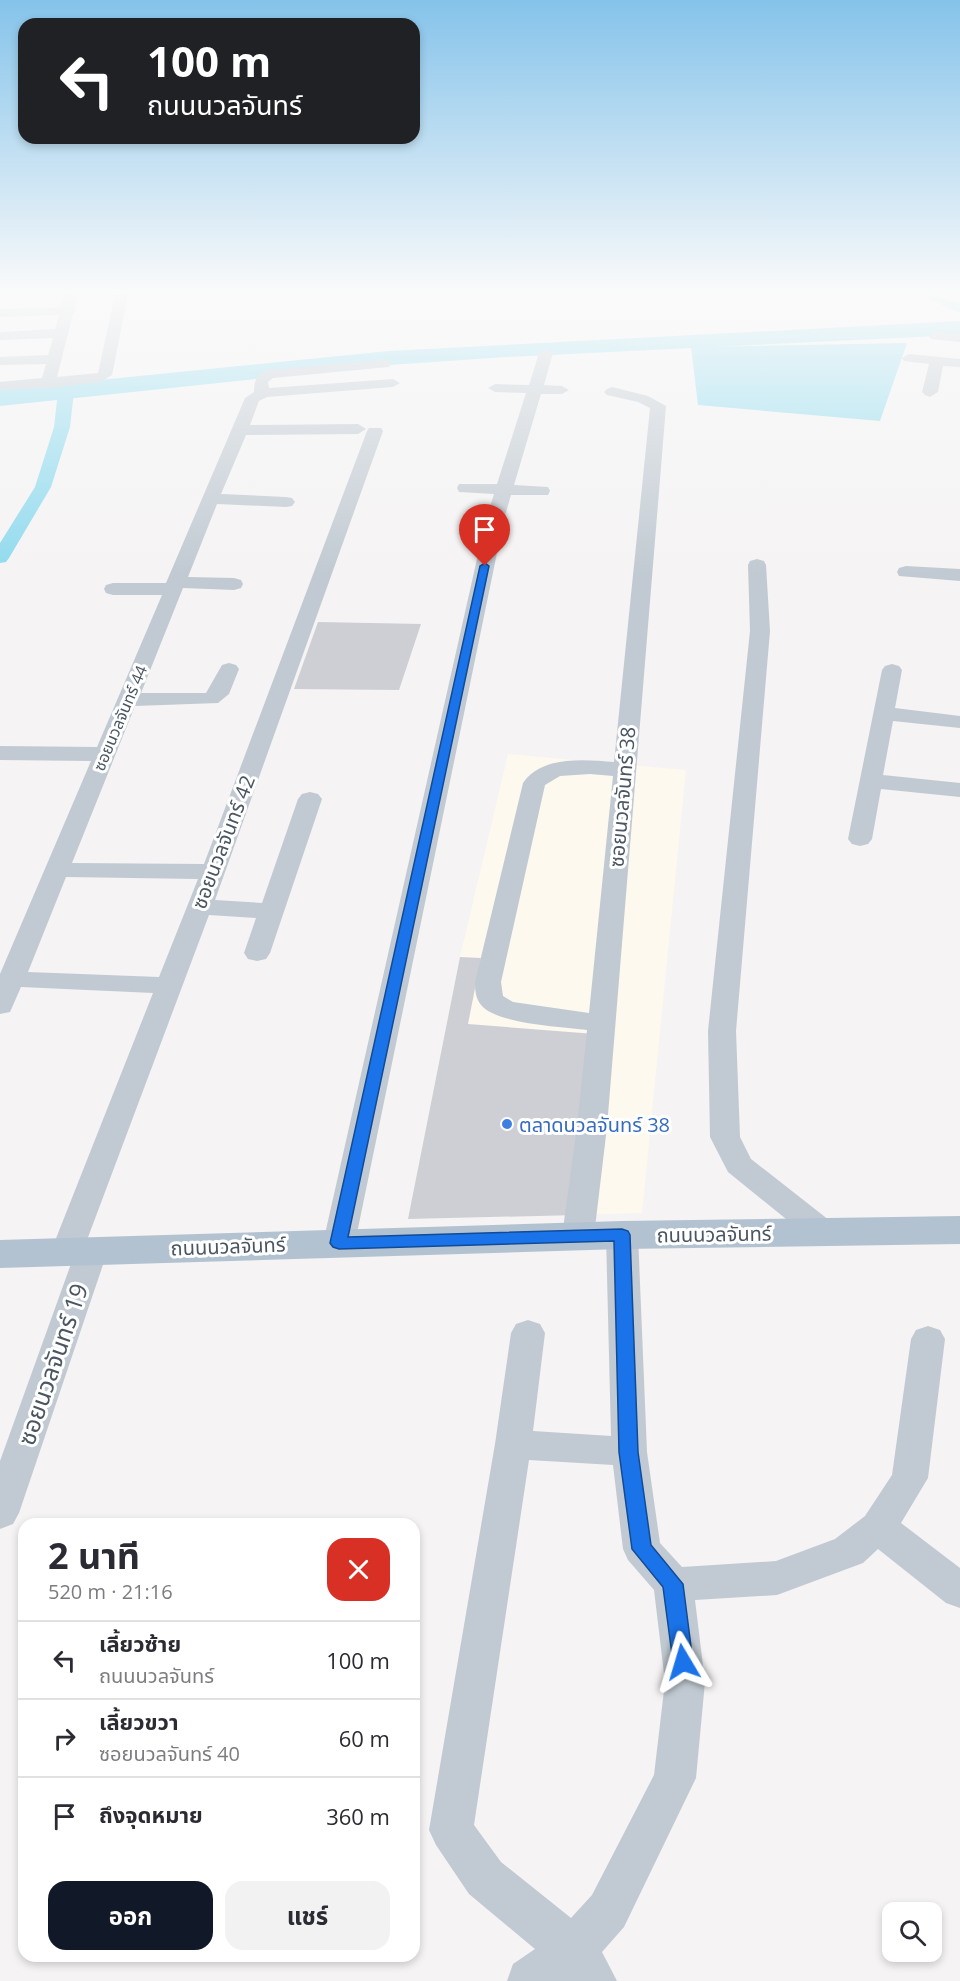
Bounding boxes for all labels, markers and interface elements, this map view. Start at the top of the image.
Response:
text: 100 m [147,32,271,89]
icon: left [48,42,126,120]
text: ถนนนวลจันทร์ [147,86,302,123]
pin [459,504,510,566]
icon: arrive [468,513,501,546]
street label: ซอยนวลจันทร์ 44 [88,662,152,774]
street label: ซอยนวลจันทร์ 38 [602,726,642,868]
street label: ซอยนวลจันทร์ 42 [185,771,261,913]
place label: ตลาดนวลจันทร์ 38 [519,1111,670,1138]
marker: ตลาดนวลจันทร์ 38 [500,1117,514,1131]
street label: ถนนนวลจันทร์ [656,1219,773,1249]
street label: ถนนนวลจันทร์ [170,1230,287,1261]
street label: ซอยนวลจันทร์ 19 [9,1279,95,1449]
text: 2 นาที [48,1531,140,1580]
button: close [327,1538,390,1601]
text: 520 m · 21:16 [48,1578,173,1605]
text: เลี้ยวซ้าย [99,1628,181,1658]
position arrow [651,1630,715,1694]
icon: left [48,1644,81,1677]
text: 100 m [326,1645,390,1675]
text: ถนนนวลจันทร์ [99,1662,214,1689]
text: เลี้ยวขวา [99,1706,179,1736]
icon: right [48,1722,81,1755]
text: 60 m [339,1723,390,1753]
text: ซอยนวลจันทร์ 40 [99,1740,240,1767]
text: ถึงจุดหมาย [99,1799,203,1829]
icon: arrive [48,1800,81,1833]
text: 360 m [326,1801,390,1831]
button: ออก [48,1881,213,1950]
button: แชร์ [225,1881,390,1950]
map controls [882,1902,942,1962]
button: search [882,1902,942,1962]

